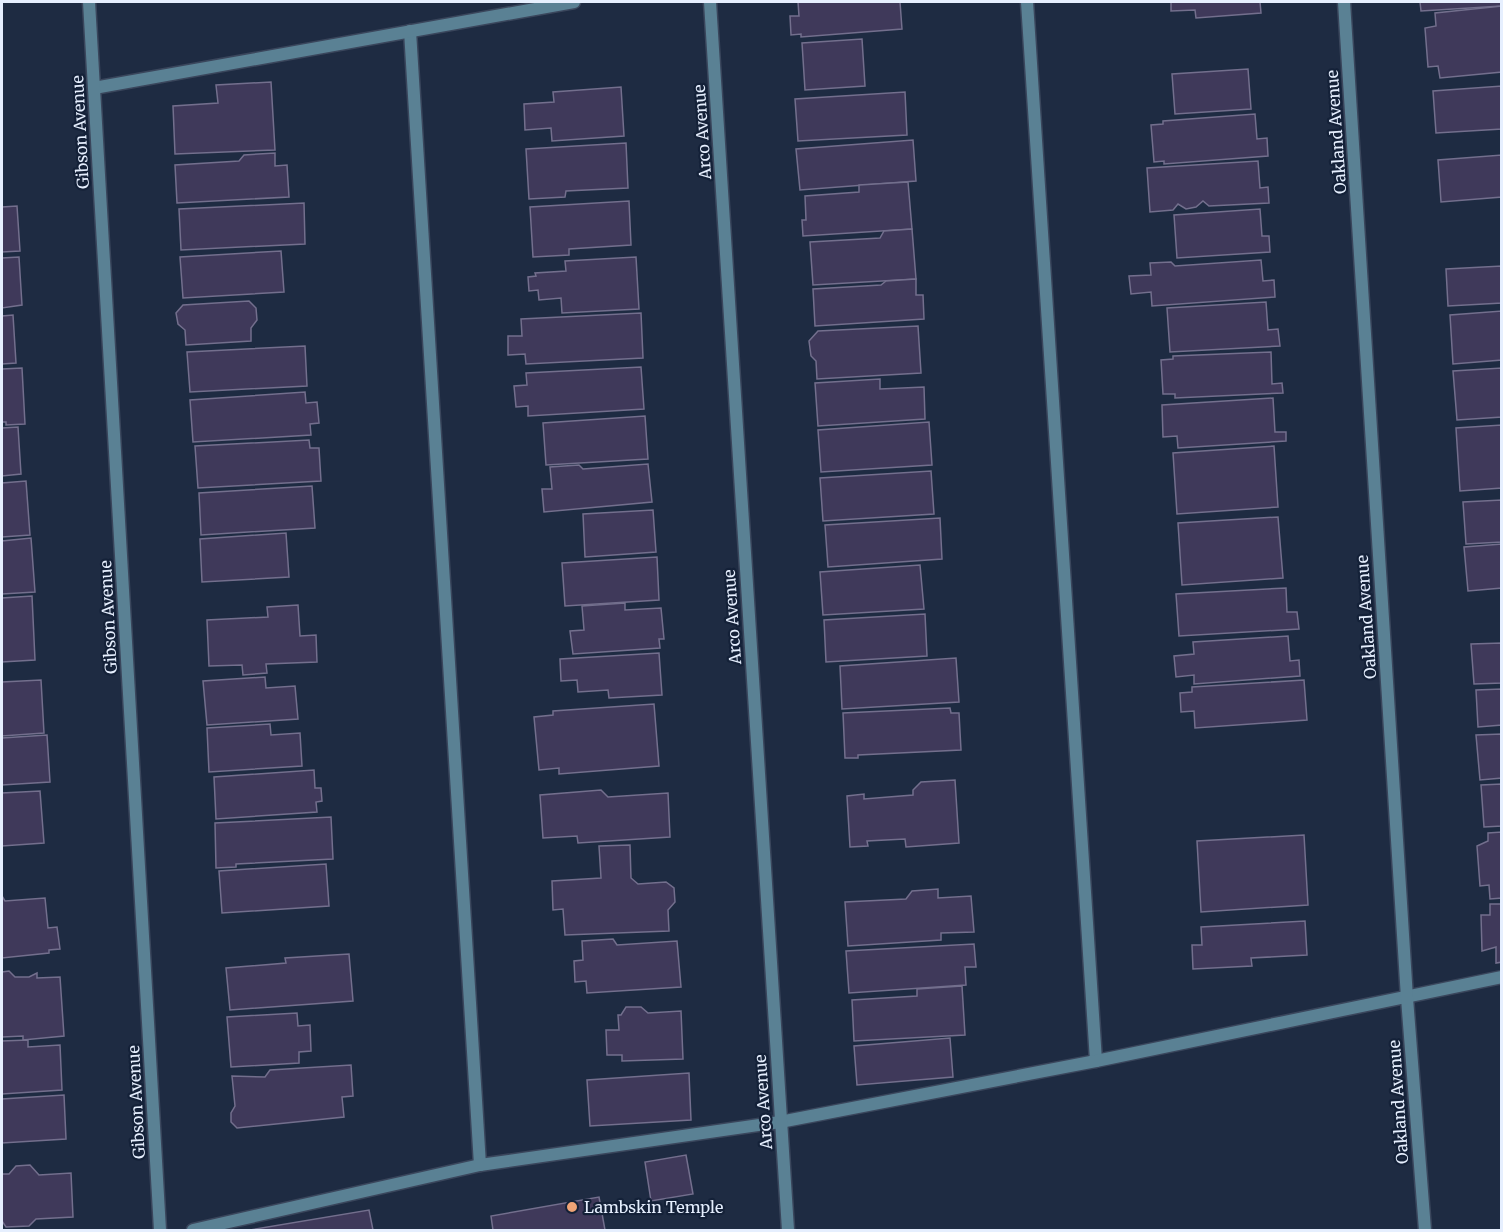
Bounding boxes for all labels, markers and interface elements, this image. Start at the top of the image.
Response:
street label: Oakland Avenue [1322,69,1350,195]
street label: Gibson Avenue [67,75,93,189]
street label: Arco Avenue [689,84,715,181]
street label: Oakland Avenue [1352,554,1380,680]
street label: Gibson Avenue [95,560,121,674]
street label: Arco Avenue [719,569,745,666]
street label: Oakland Avenue [1384,1039,1412,1165]
street label: Gibson Avenue [123,1045,149,1159]
street label: Arco Avenue [750,1054,776,1151]
place label: Lambskin Temple [584,1197,723,1217]
marker: Lambskin Temple [565,1200,579,1214]

